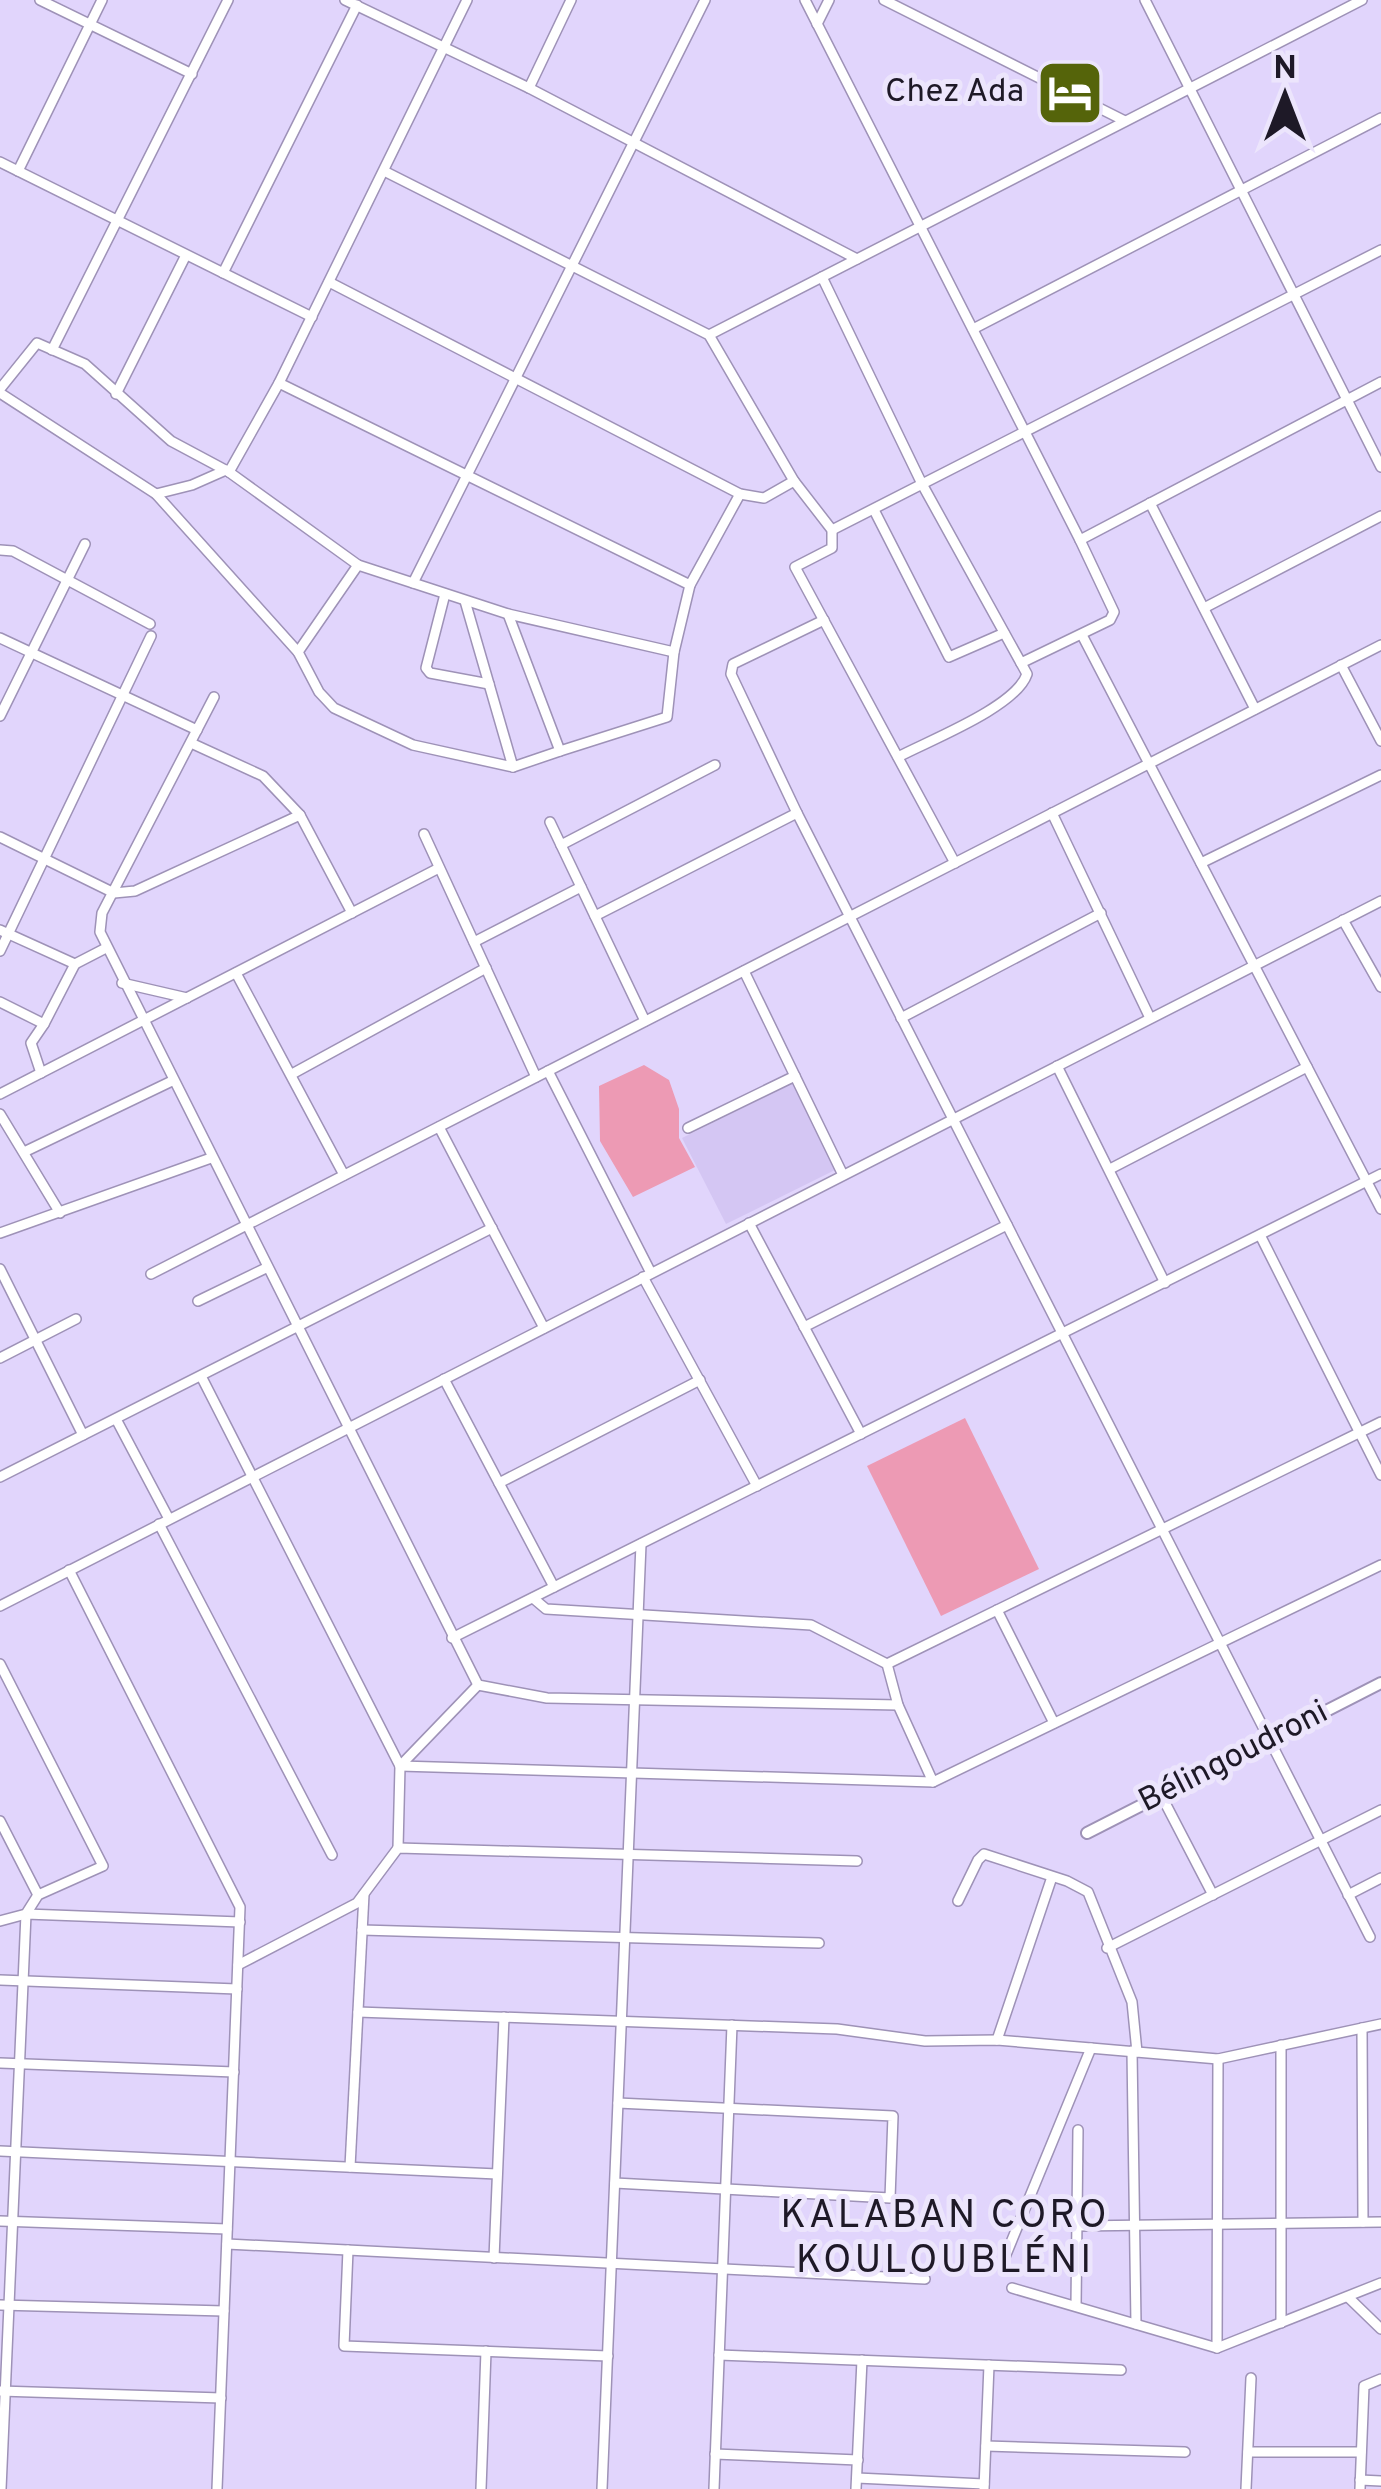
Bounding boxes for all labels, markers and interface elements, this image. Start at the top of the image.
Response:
north arrow [1225,36,1345,156]
text: N [1273,49,1297,91]
hotel icon: Chez Ada [1035,58,1105,128]
place label: Chez Ada [885,72,1024,114]
street label: Bélingoudroni [1132,1692,1336,1824]
district label: KALABAN CORO KOULOUBLÉNI [780,2193,1110,2287]

